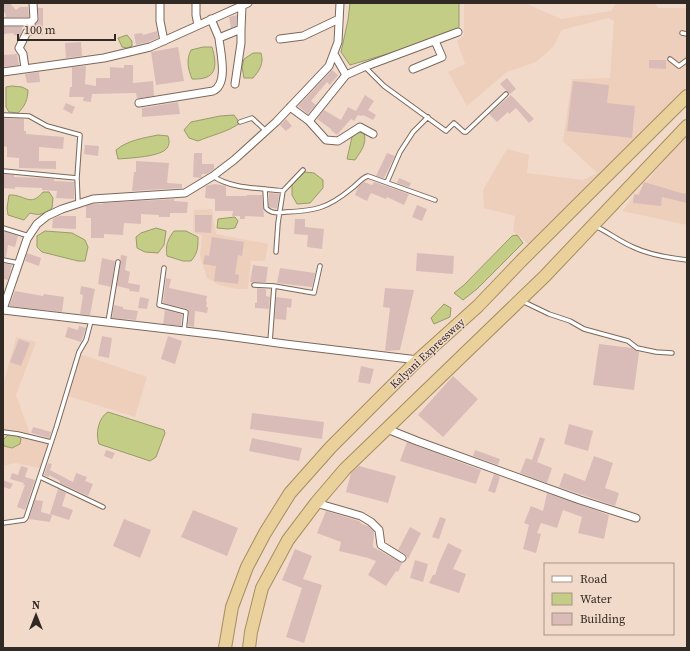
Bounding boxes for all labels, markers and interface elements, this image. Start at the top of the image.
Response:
scale bar [18,16,115,42]
text: 100 m [24,22,56,38]
street label: Kalyani Expressway [387,315,468,392]
legend [544,563,674,635]
text: Road [580,571,607,587]
text: Water [580,591,612,607]
north arrow [16,595,56,635]
text: N [32,598,40,613]
text: Building [580,611,625,627]

